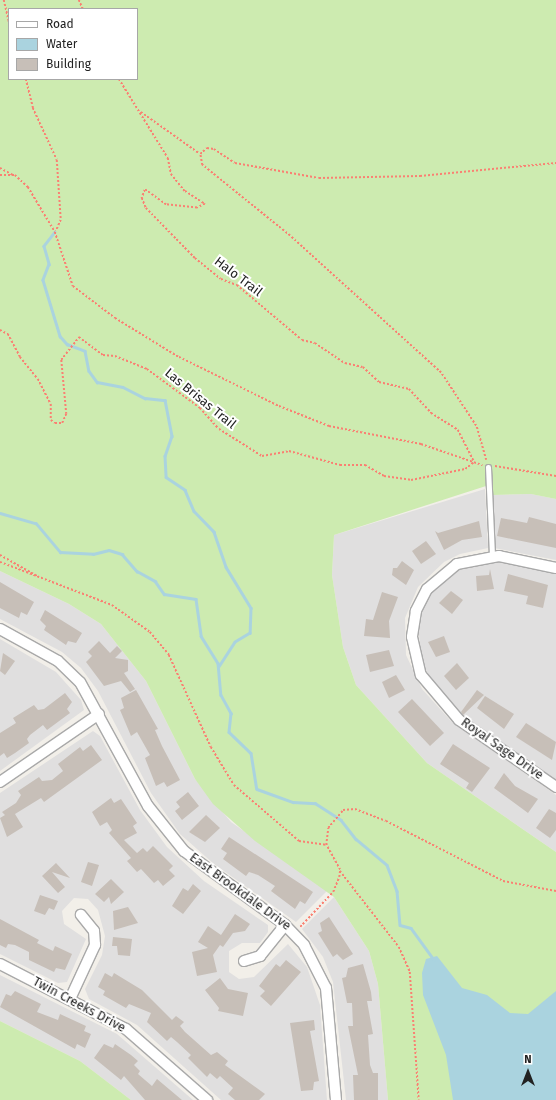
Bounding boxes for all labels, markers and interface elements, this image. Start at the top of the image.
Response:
legend [8,8,138,80]
text: Road [46,17,74,31]
text: Water [46,37,77,51]
text: Building [46,57,91,71]
street label: Halo Trail [211,254,265,300]
street label: Las Brisas Trail [161,365,239,433]
street label: Royal Sage Drive [458,715,546,783]
street label: East Brookdale Drive [186,850,294,934]
street label: Twin Creeks Drive [30,974,128,1036]
north arrow [508,1052,548,1092]
text: N [524,1053,532,1066]

